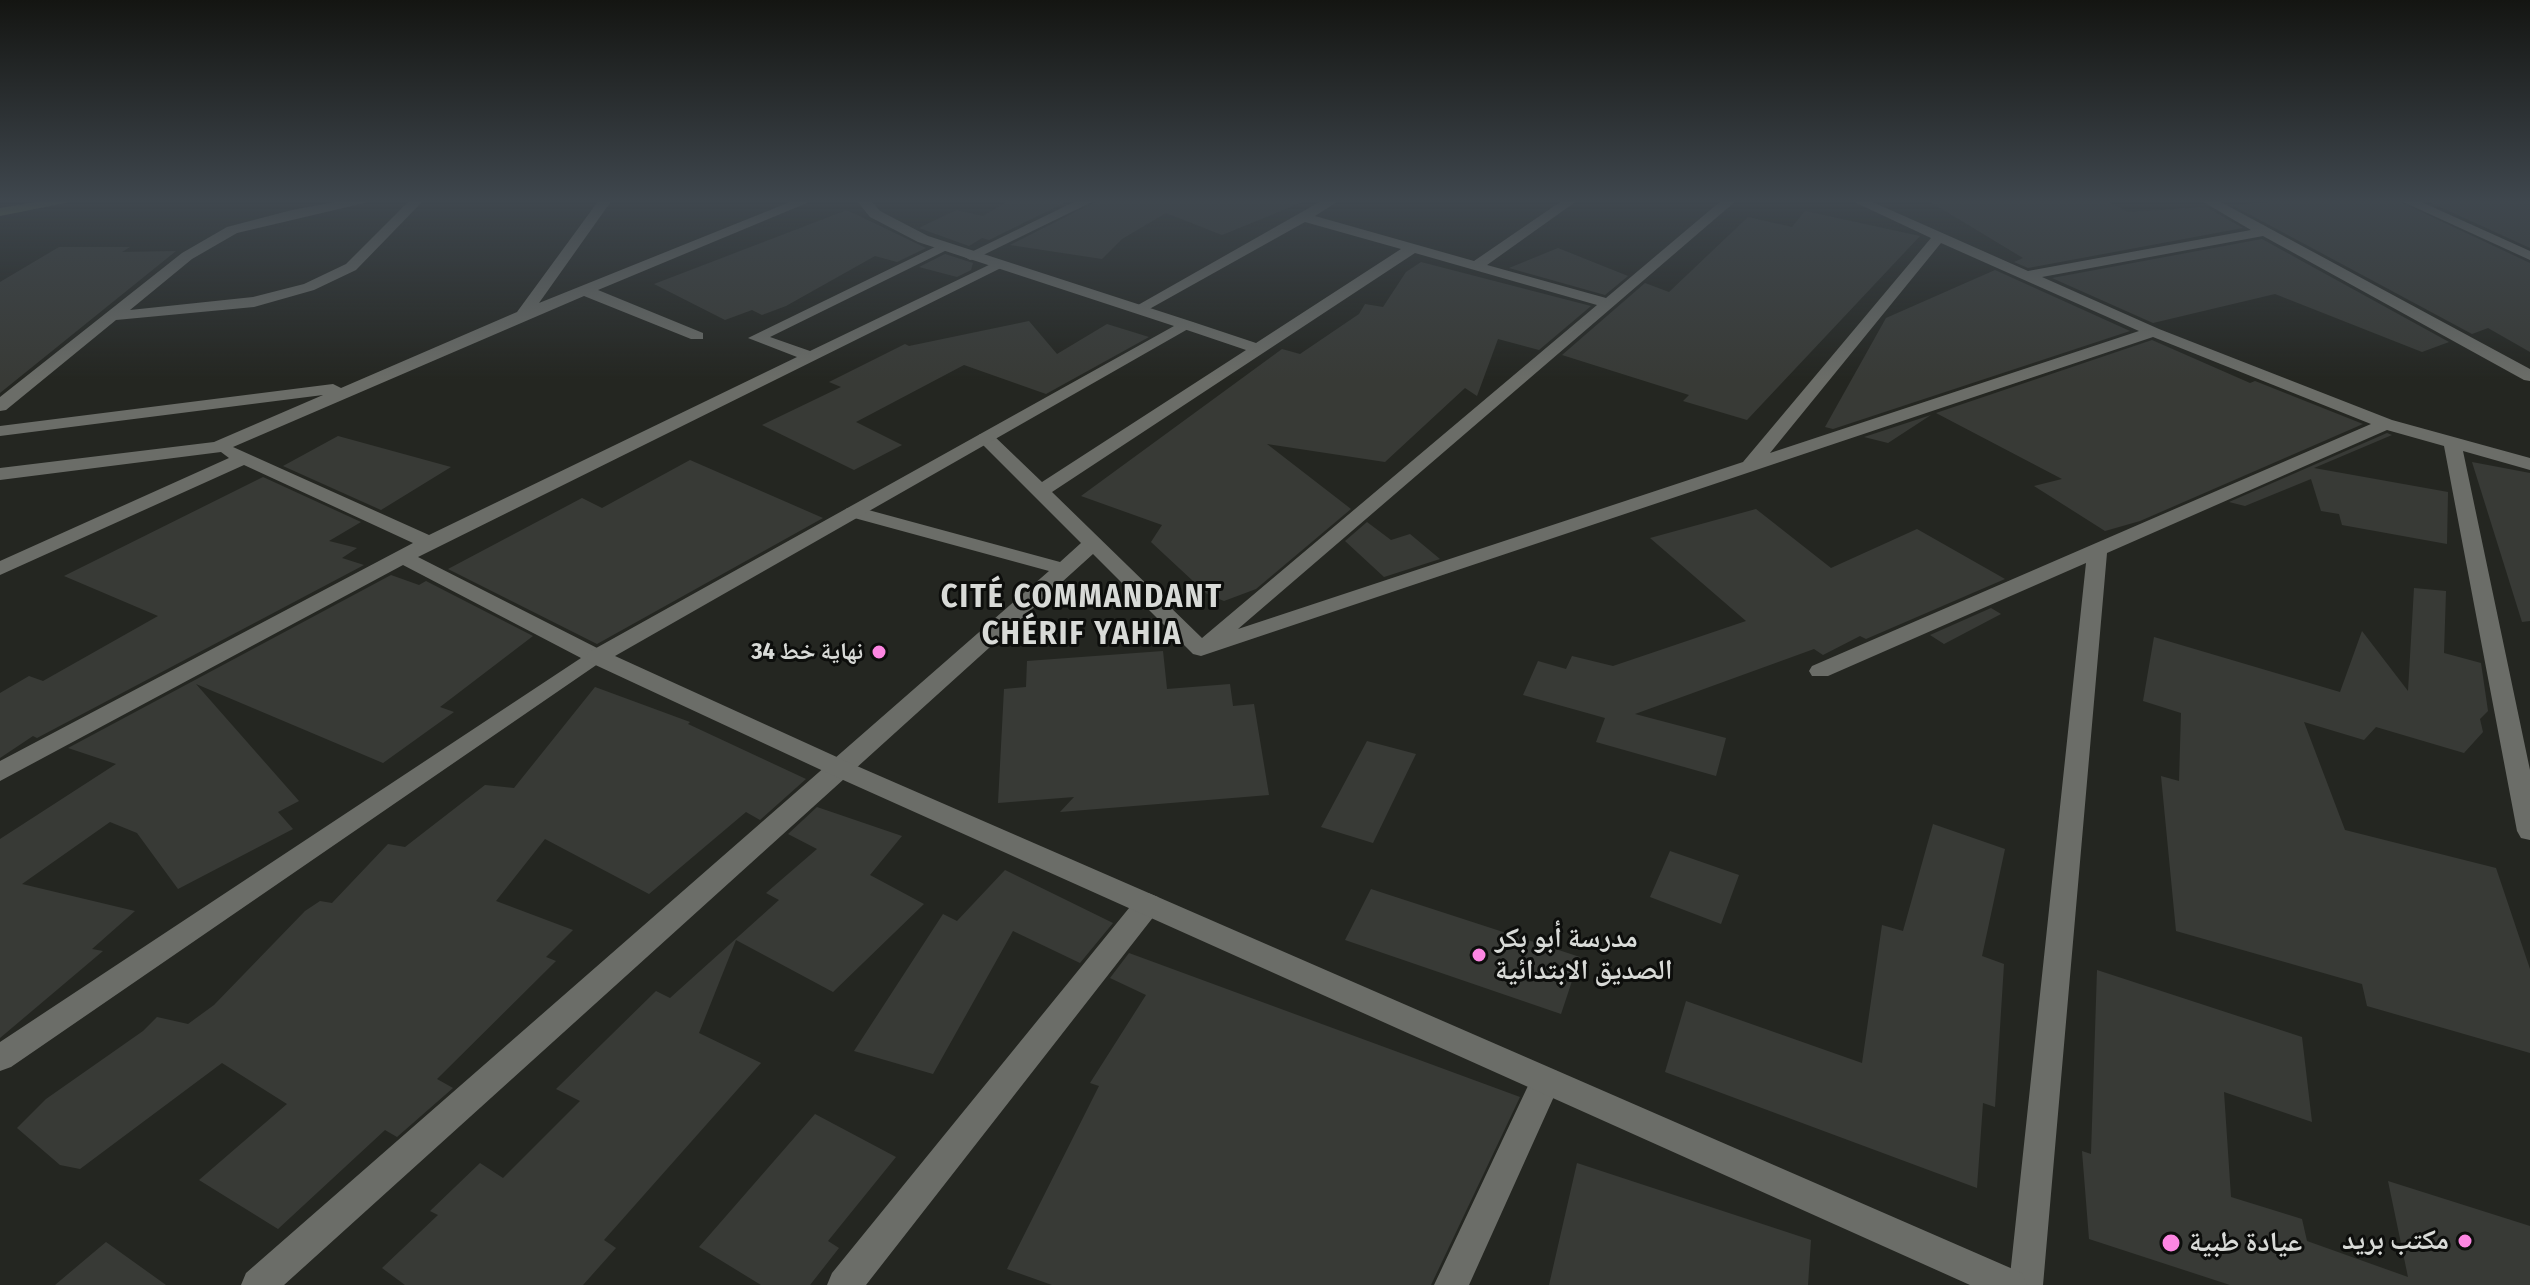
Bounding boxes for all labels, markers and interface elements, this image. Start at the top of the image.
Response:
district label: CITÉ COMMANDANT CHÉRIF YAHIA [941,579,1223,654]
place label: نهاية خط 34 [751,638,863,666]
marker: نهاية خط 34 [870,643,888,661]
place label: مدرسة أبو بكر الصديق الابتدائية [1495,922,1673,988]
marker: مدرسة أبو بكر الصديق الابتدائية [1470,946,1488,964]
place label: مكتب بريد [2342,1224,2449,1258]
place label: عيادة طبية [2189,1226,2302,1260]
marker: عيادة طبية [2160,1232,2182,1254]
marker: مكتب بريد [2456,1232,2474,1250]

